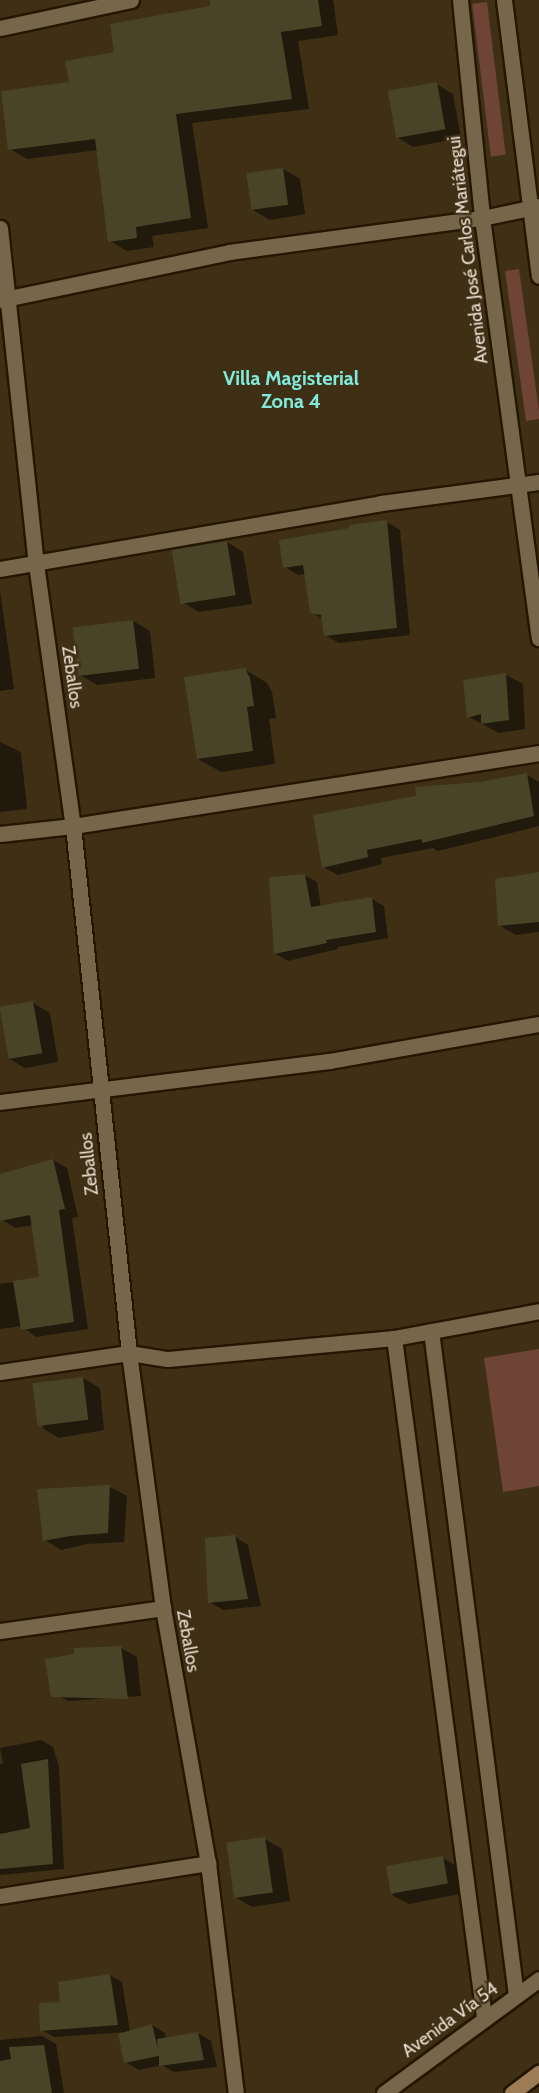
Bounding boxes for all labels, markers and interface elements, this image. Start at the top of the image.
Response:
street label: Avenida José Carlos Mariátegui [443,135,493,365]
district label: Villa Magisterial Zona 4 [223,367,359,414]
street label: Zeballos [57,644,87,710]
street label: Zeballos [75,1132,103,1196]
street label: Zeballos [172,1608,204,1674]
street label: Avenida Vía 54 [398,1978,502,2062]

